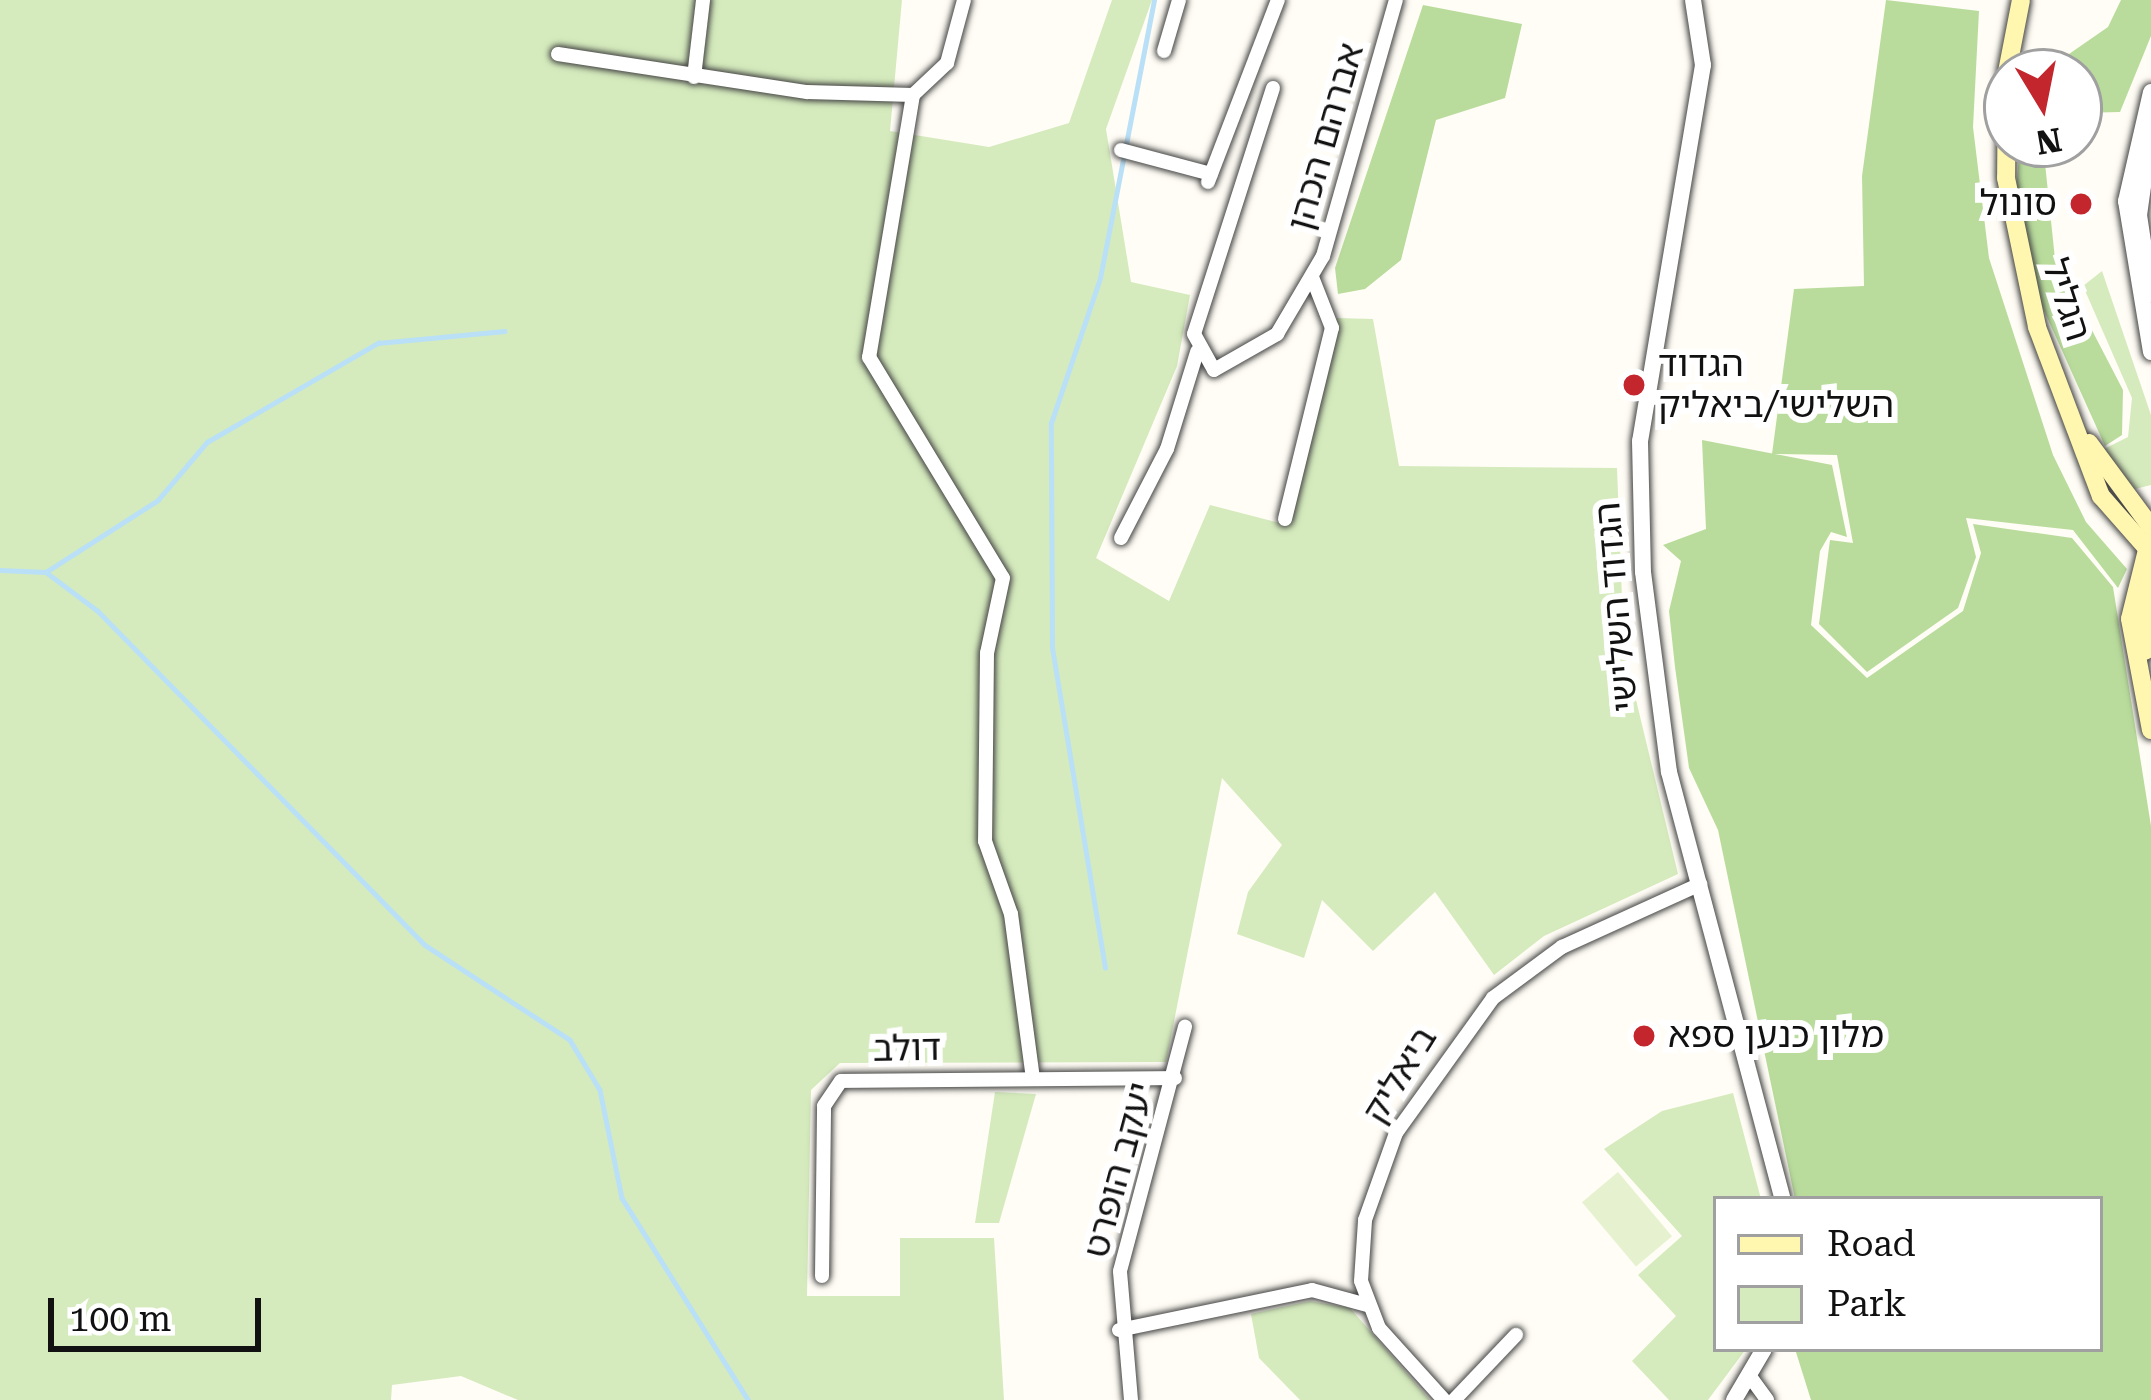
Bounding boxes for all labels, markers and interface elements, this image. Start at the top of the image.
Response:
street label: אברהם הכהן [1279,38,1373,236]
north arrow [1983,48,2103,168]
text: N [2033,120,2065,162]
place label: סונול [1980,182,2057,226]
marker: סונול [2068,191,2094,217]
street label: הגליל [2033,254,2099,346]
place label: הגדוד השלישי/ביאליק [1658,342,1894,427]
marker: הגדוד השלישי/ביאליק [1621,372,1647,398]
street label: הגדוד השלישי [1586,500,1648,714]
place label: מלון כנען ספא [1668,1014,1884,1058]
street label: ביאליק [1354,1019,1446,1131]
marker: מלון כנען ספא [1631,1023,1657,1049]
street label: דולב [872,1027,942,1071]
street label: יעקב הופרט [1075,1078,1163,1262]
legend [1713,1196,2103,1352]
text: Road [1827,1223,1915,1265]
scale bar [54,1274,267,1348]
text: Park [1827,1283,1906,1325]
text: 100 m [69,1298,171,1340]

